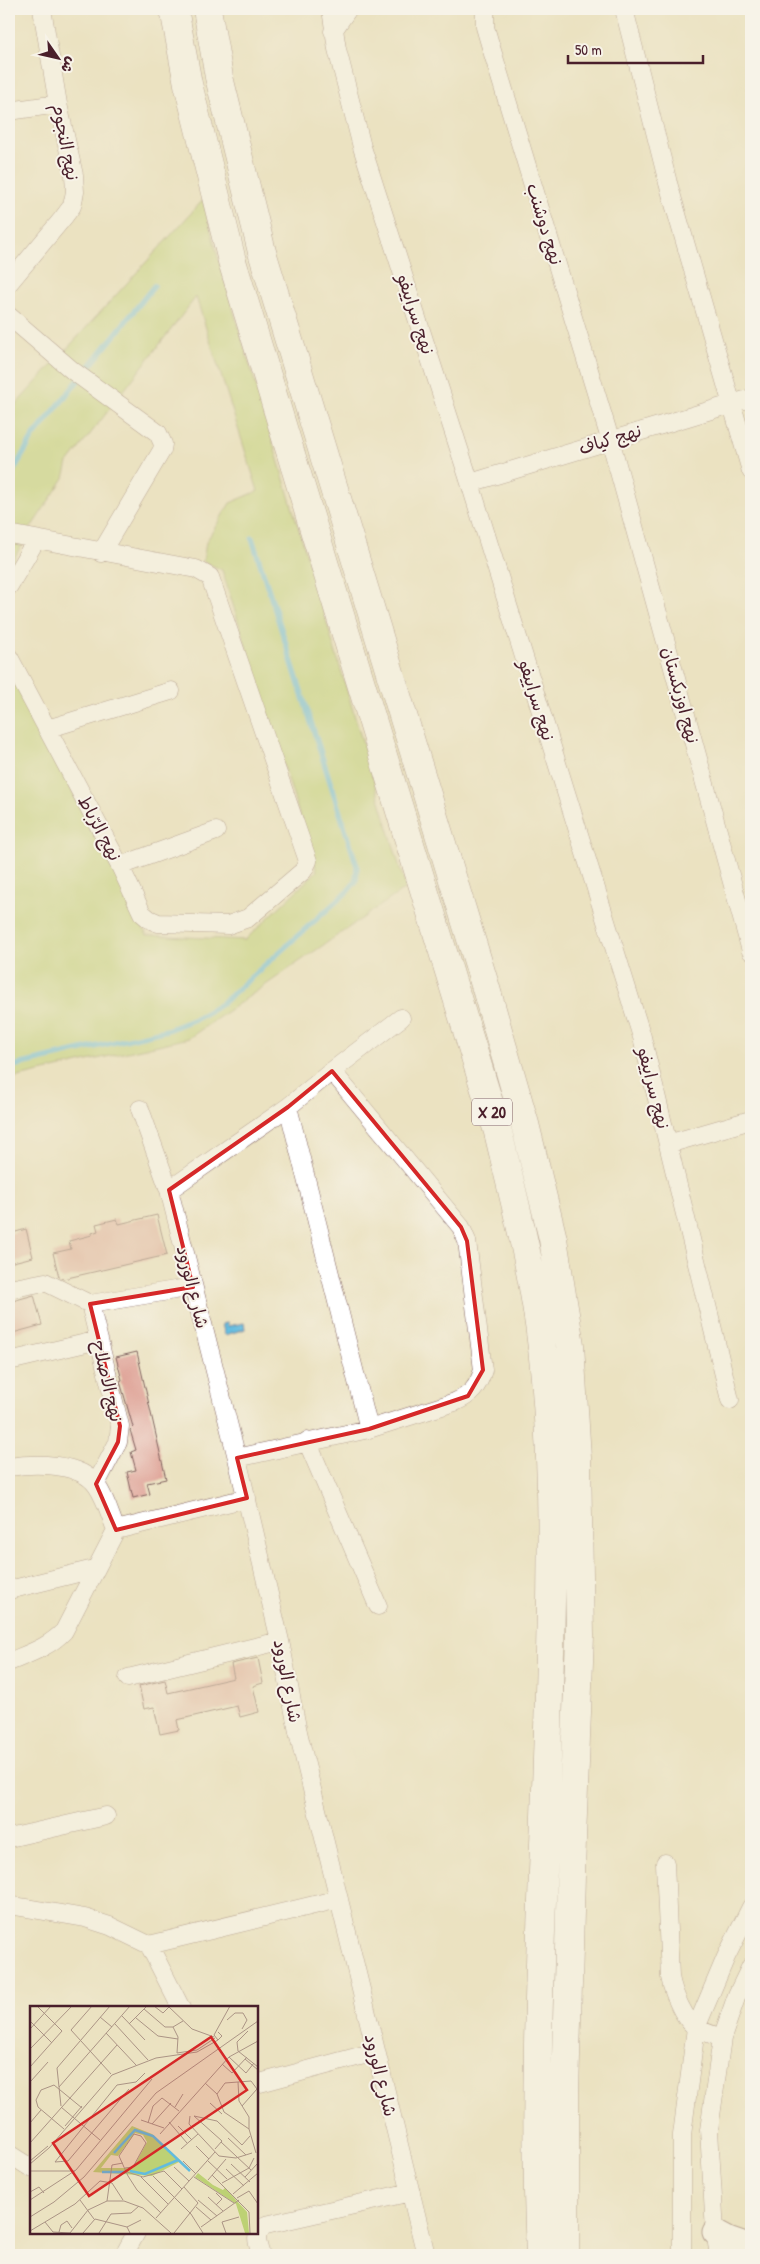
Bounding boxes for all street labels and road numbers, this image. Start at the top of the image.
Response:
street label: نهج النجوم [44,101,86,183]
street label: نهج دوشنب [521,180,569,268]
street label: نهج سراييفو [391,269,441,358]
street label: نهج كياف [575,418,645,460]
street label: نهج اوزبكستان [656,644,706,746]
street label: نهج سراييفو [513,655,561,744]
street label: نهج الرّباط [72,790,128,866]
street label: نهج سراييفو [632,1043,676,1132]
road number: X 20 [472,1098,512,1126]
street label: شارع الورود [171,1243,215,1331]
street label: نهج الاصلاح [86,1338,130,1424]
street label: شارع الورود [268,1637,308,1725]
street label: شارع الورود [359,2031,403,2119]

